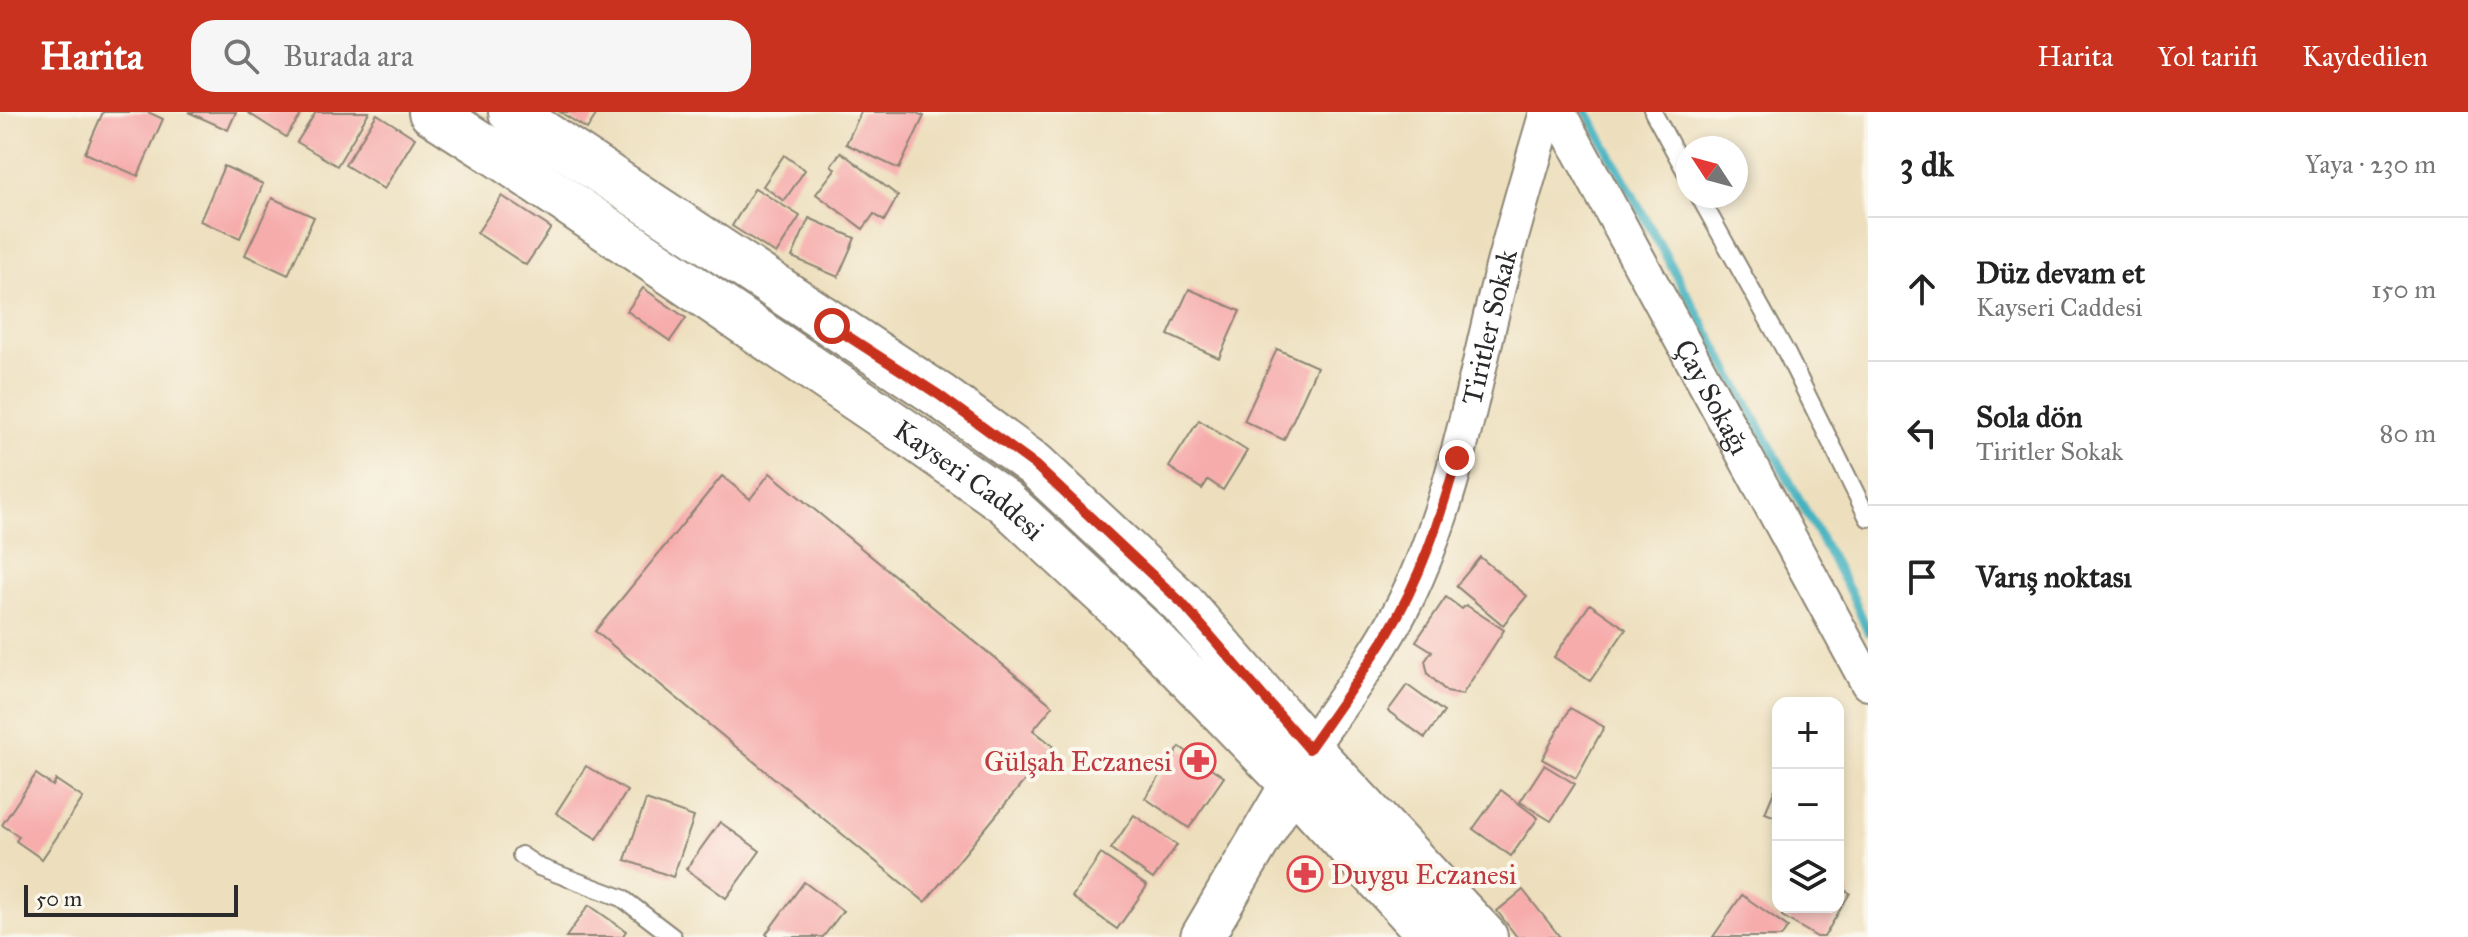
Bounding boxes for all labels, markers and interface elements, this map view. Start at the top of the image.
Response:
search box [191,20,751,92]
text: Harita [40,33,143,79]
icon: search [219,34,263,78]
text: Burada ara [283,38,414,74]
text: Harita [2037,39,2113,74]
text: Yol tarifi [2157,39,2258,74]
text: Kaydedilen [2302,39,2428,74]
north arrow [1676,136,1748,208]
text: 3 dk [1900,144,1954,185]
text: Yaya · 230 m [2305,148,2436,180]
street label: Tiritler Sokak [1454,245,1524,408]
text: Düz devam et [1976,255,2145,291]
icon: ahead [1900,267,1944,311]
text: 150 m [2371,273,2436,305]
text: Kayseri Caddesi [1976,291,2142,323]
route start [814,308,850,344]
street label: Çay Sokağı [1667,333,1758,461]
text: Sola dön [1976,399,2082,435]
icon: left [1900,411,1944,455]
street label: Kayseri Caddesi [887,412,1052,547]
text: 80 m [2380,417,2436,449]
text: Tiritler Sokak [1976,435,2123,467]
route end [1439,440,1475,476]
icon: arrive [1900,555,1944,599]
text: Varış noktası [1976,559,2132,595]
map controls [1772,697,1844,913]
button: + [1772,697,1844,769]
pharmacy icon: Gülşah Eczanesi [1179,742,1217,780]
place label: Gülşah Eczanesi [984,744,1172,779]
button: − [1772,769,1844,841]
button: layers [1772,841,1844,913]
pharmacy icon: Duygu Eczanesi [1286,855,1324,893]
place label: Duygu Eczanesi [1331,857,1517,892]
scale bar [24,881,238,917]
text: 50 m [36,885,82,912]

